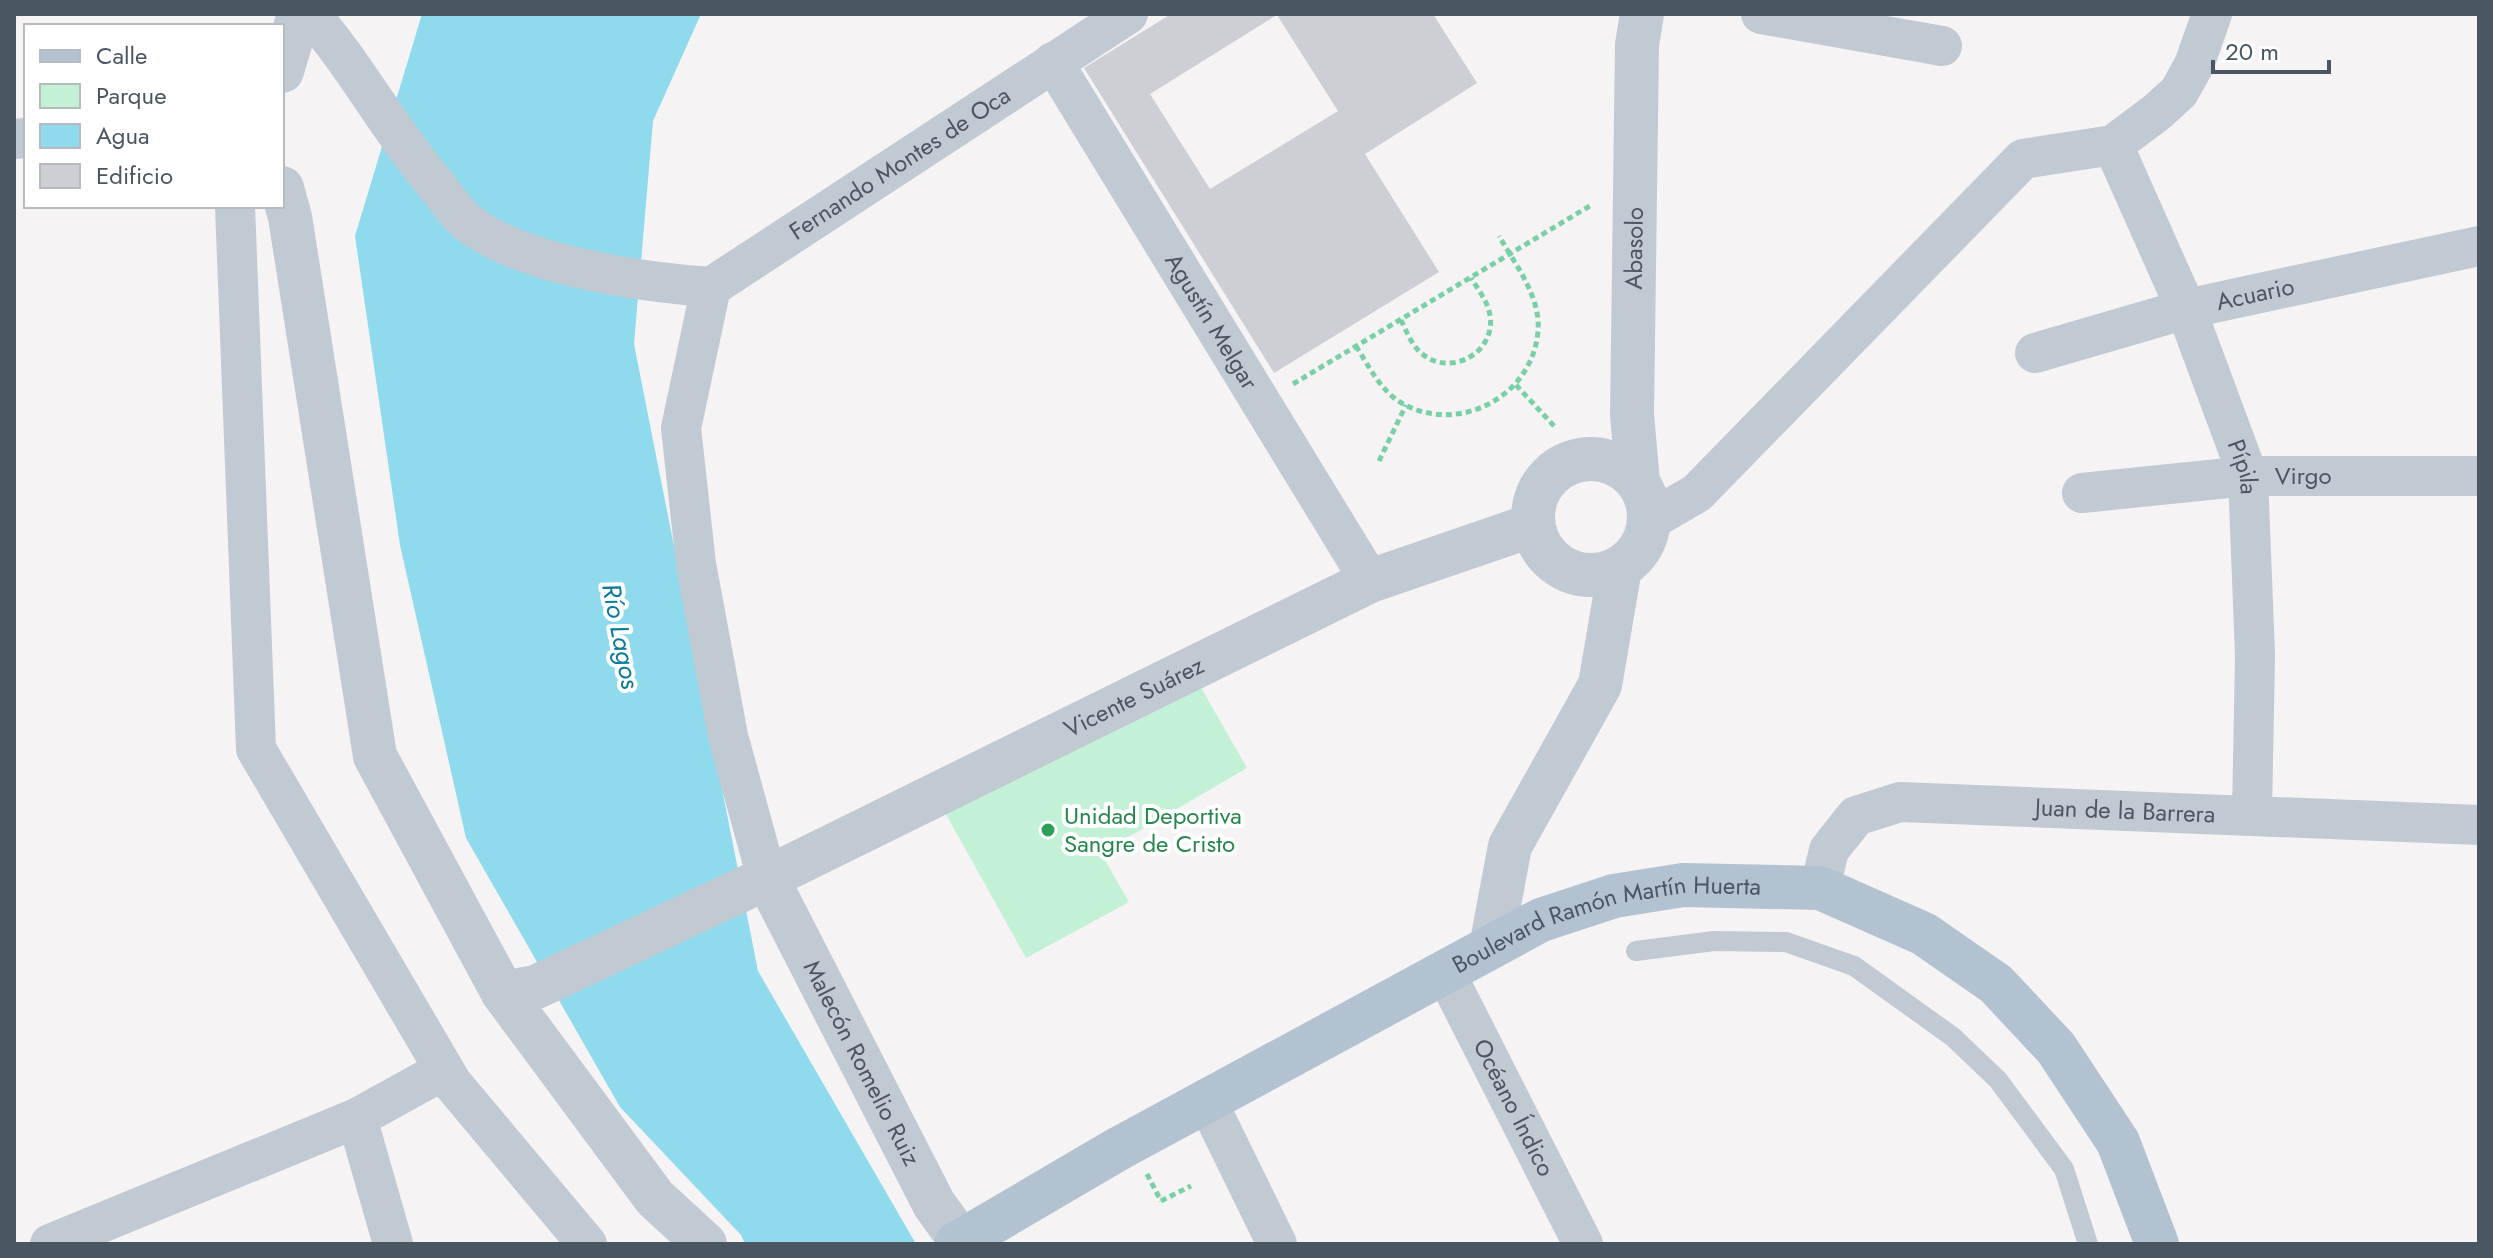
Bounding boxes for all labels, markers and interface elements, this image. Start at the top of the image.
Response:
legend [24,24,284,208]
scale bar [2213,24,2329,74]
text: 20 m [2225,34,2279,69]
text: Calle [96,38,147,73]
text: Parque [96,78,167,113]
street label: Fernando Montes de Oca [782,78,1017,248]
text: Agua [96,118,150,153]
text: Edificio [96,158,173,193]
street label: Abasolo [1616,207,1652,290]
street label: Agustín Melgar [1157,246,1267,397]
street label: Acuario [2213,268,2297,319]
street label: Pípila [2219,434,2267,495]
street label: Virgo [2275,458,2332,493]
water label: Río Lagos [592,580,650,693]
street label: Vicente Suárez [1058,647,1210,746]
street label: Juan de la Barrera [2031,789,2216,832]
place label: Unidad Deportiva Sangre de Cristo [1064,798,1242,861]
marker: Unidad Deportiva Sangre de Cristo [1039,821,1057,839]
street label: Boulevard Ramón Martín Huerta [1446,867,1761,982]
street label: Malecón Romelio Ruiz [795,954,929,1172]
street label: Océano Índico [1465,1032,1564,1182]

